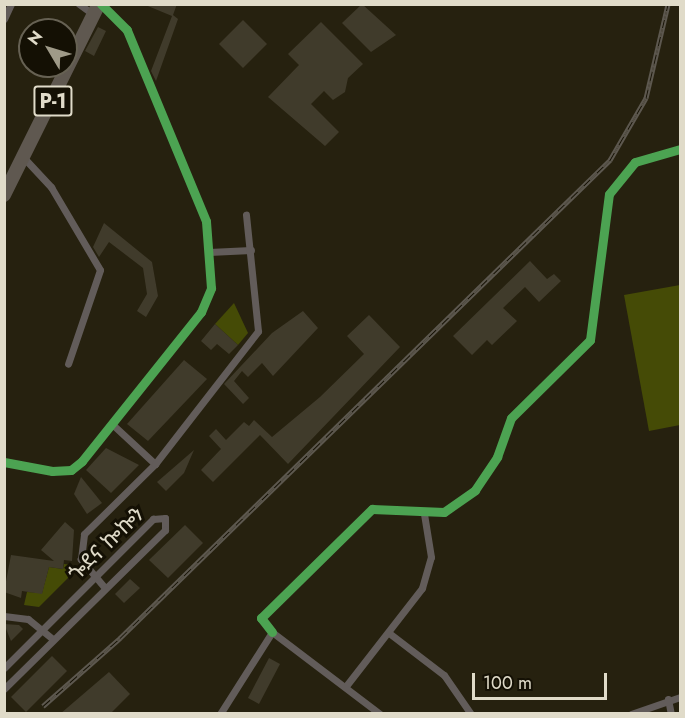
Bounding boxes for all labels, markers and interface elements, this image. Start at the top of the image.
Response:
north arrow [18,18,78,78]
text: N [22,26,48,50]
road number: P-1 [32,84,74,118]
street label: ጐደና ኰኰን [63,502,149,586]
scale bar [475,661,610,699]
text: 100 m [483,670,532,696]

